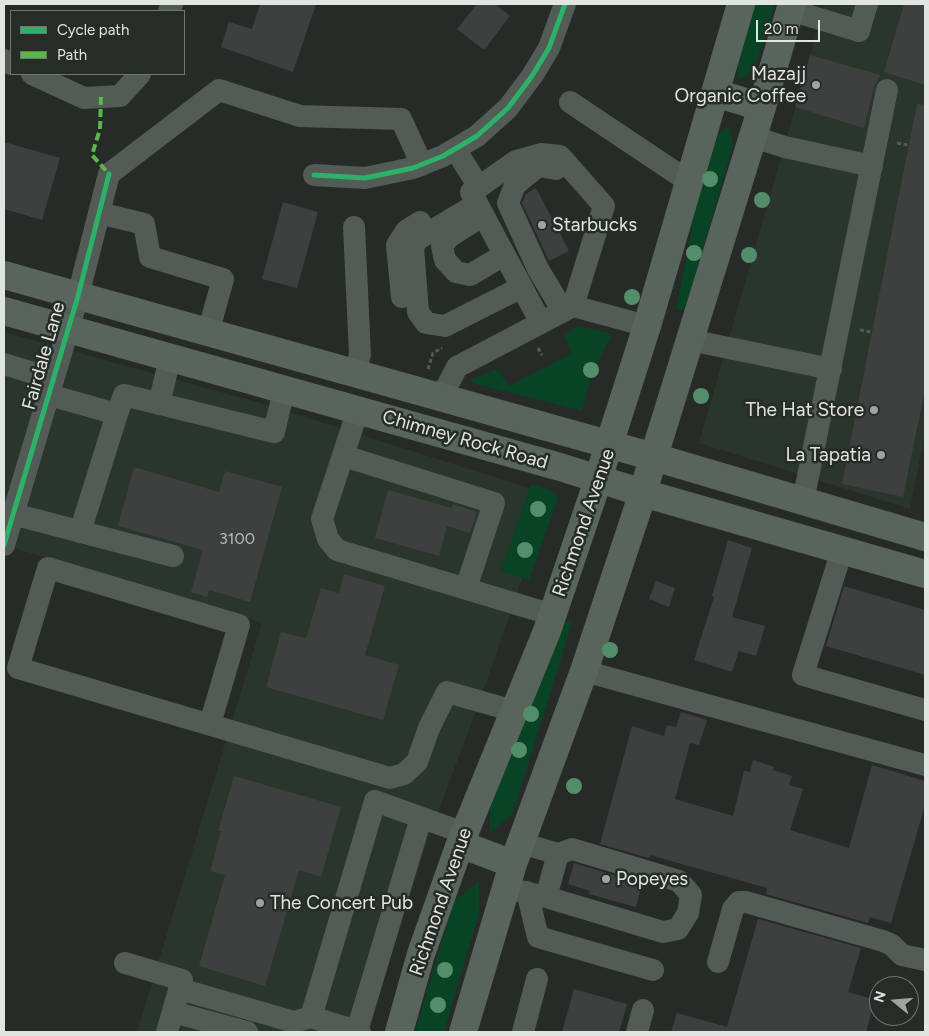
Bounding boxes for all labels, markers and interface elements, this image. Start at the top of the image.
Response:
legend [10,10,185,75]
scale bar [759,10,823,42]
text: 20 m [764,20,798,38]
text: Cycle path [57,21,129,39]
text: Path [57,46,87,64]
place label: Mazajj Organic Coffee [675,63,806,107]
marker: Mazajj Organic Coffee [810,79,822,91]
place label: Starbucks [552,214,637,236]
marker: Starbucks [536,219,548,231]
street label: Fairdale Lane [18,299,70,413]
place label: The Hat Store [745,399,864,421]
marker: The Hat Store [868,404,880,416]
street label: Chimney Rock Road [380,405,550,475]
place label: La Tapatia [786,444,871,466]
street label: Richmond Avenue [548,446,620,600]
marker: La Tapatia [875,449,887,461]
house number: 3100 [219,529,255,549]
street label: Richmond Avenue [405,825,477,979]
place label: Popeyes [616,868,688,890]
marker: Popeyes [600,873,612,885]
place label: The Concert Pub [270,892,413,914]
marker: The Concert Pub [254,897,266,909]
north arrow [869,976,919,1026]
text: N [870,989,890,1004]

